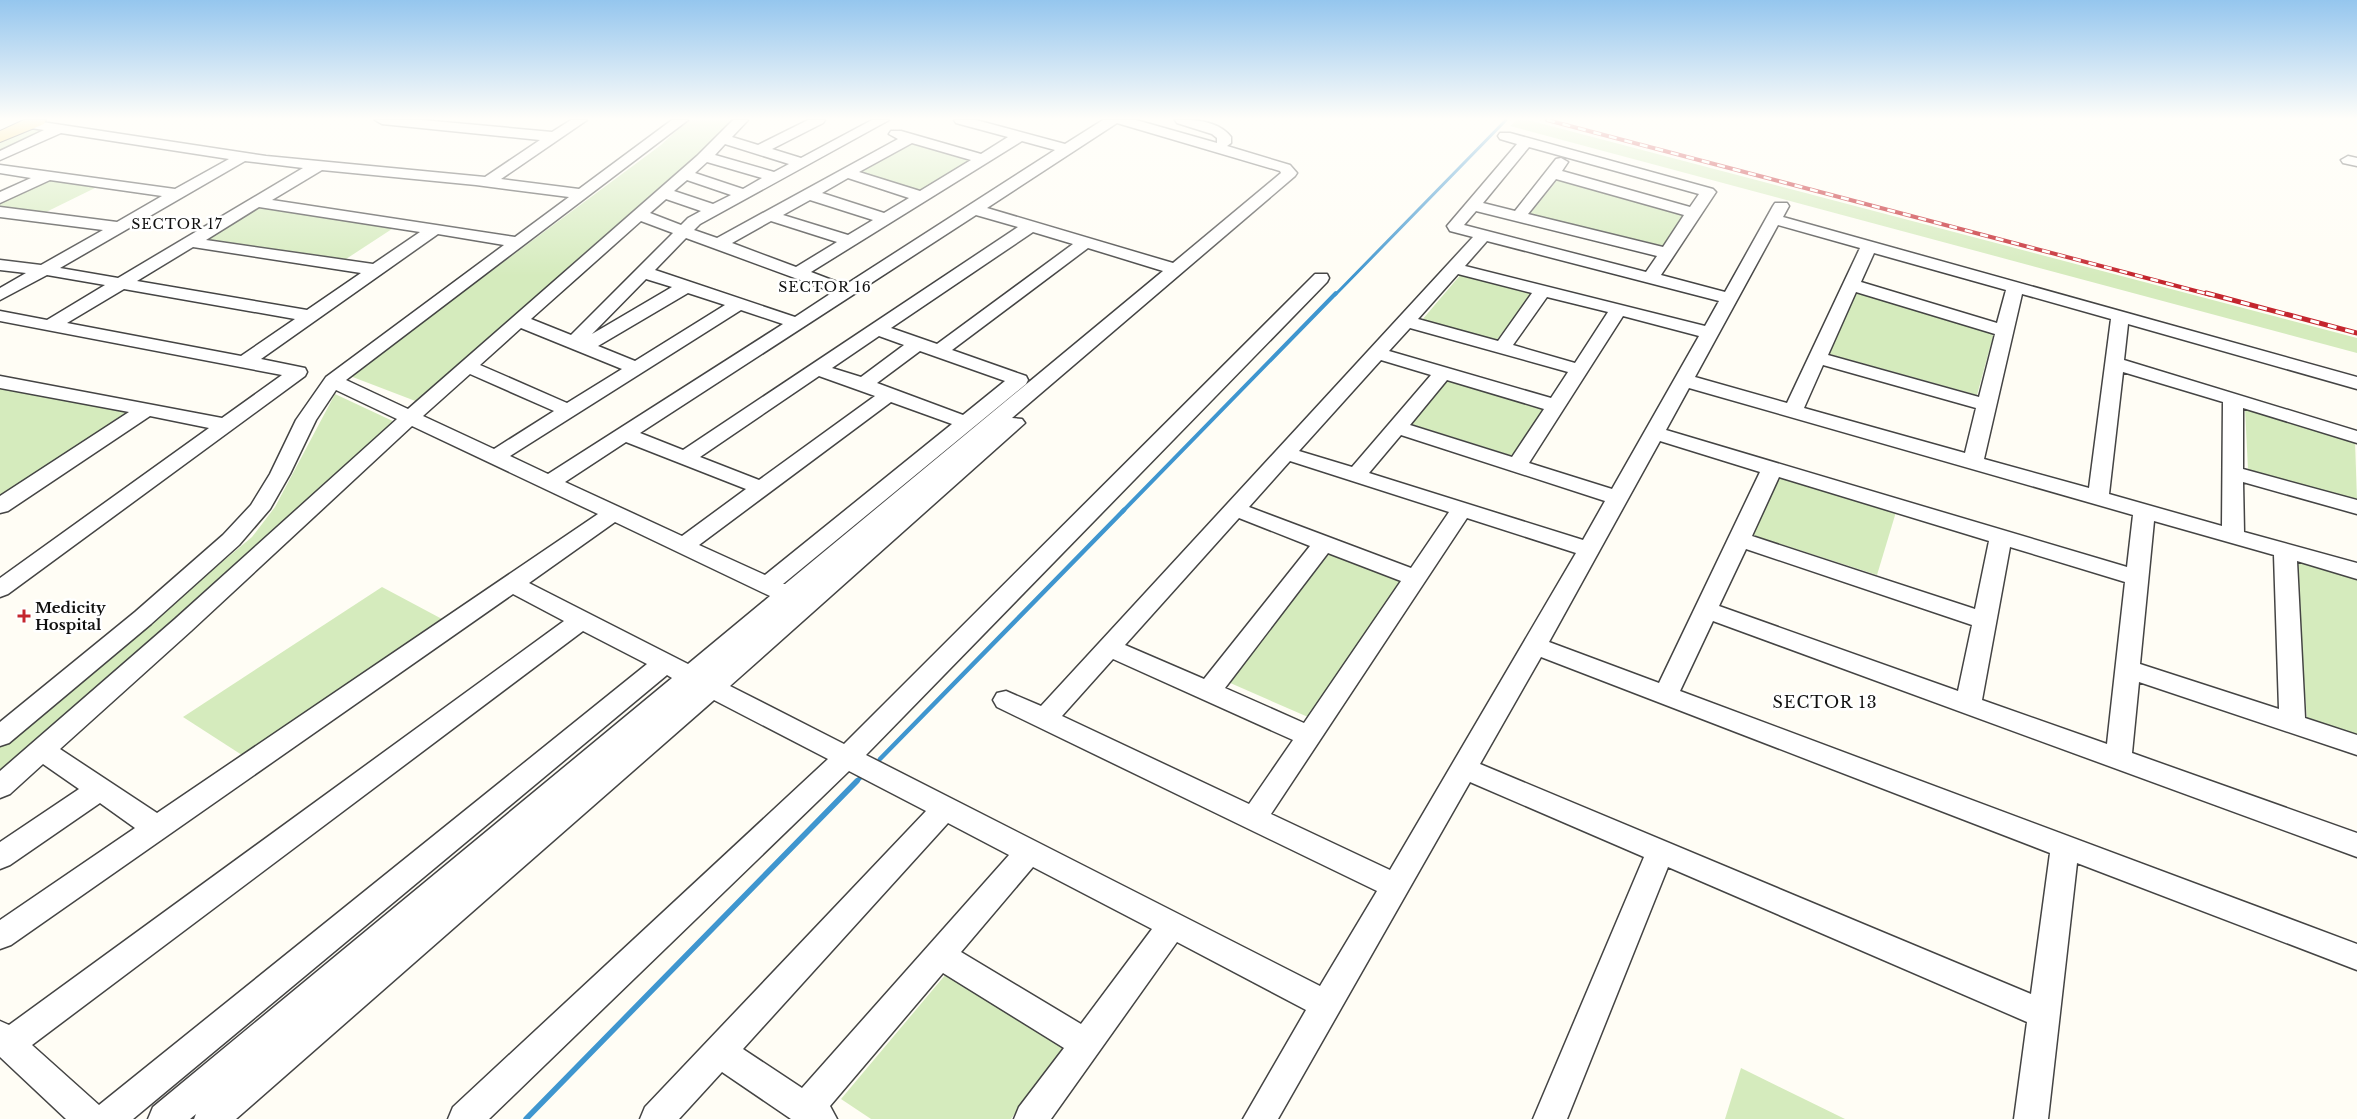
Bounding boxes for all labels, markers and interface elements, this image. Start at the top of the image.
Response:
district label: SECTOR 17 [131,215,223,233]
district label: SECTOR 16 [778,278,872,296]
place label: Medicity Hospital [35,598,106,634]
marker: Medicity Hospital [17,609,31,623]
district label: SECTOR 13 [1772,692,1878,712]

